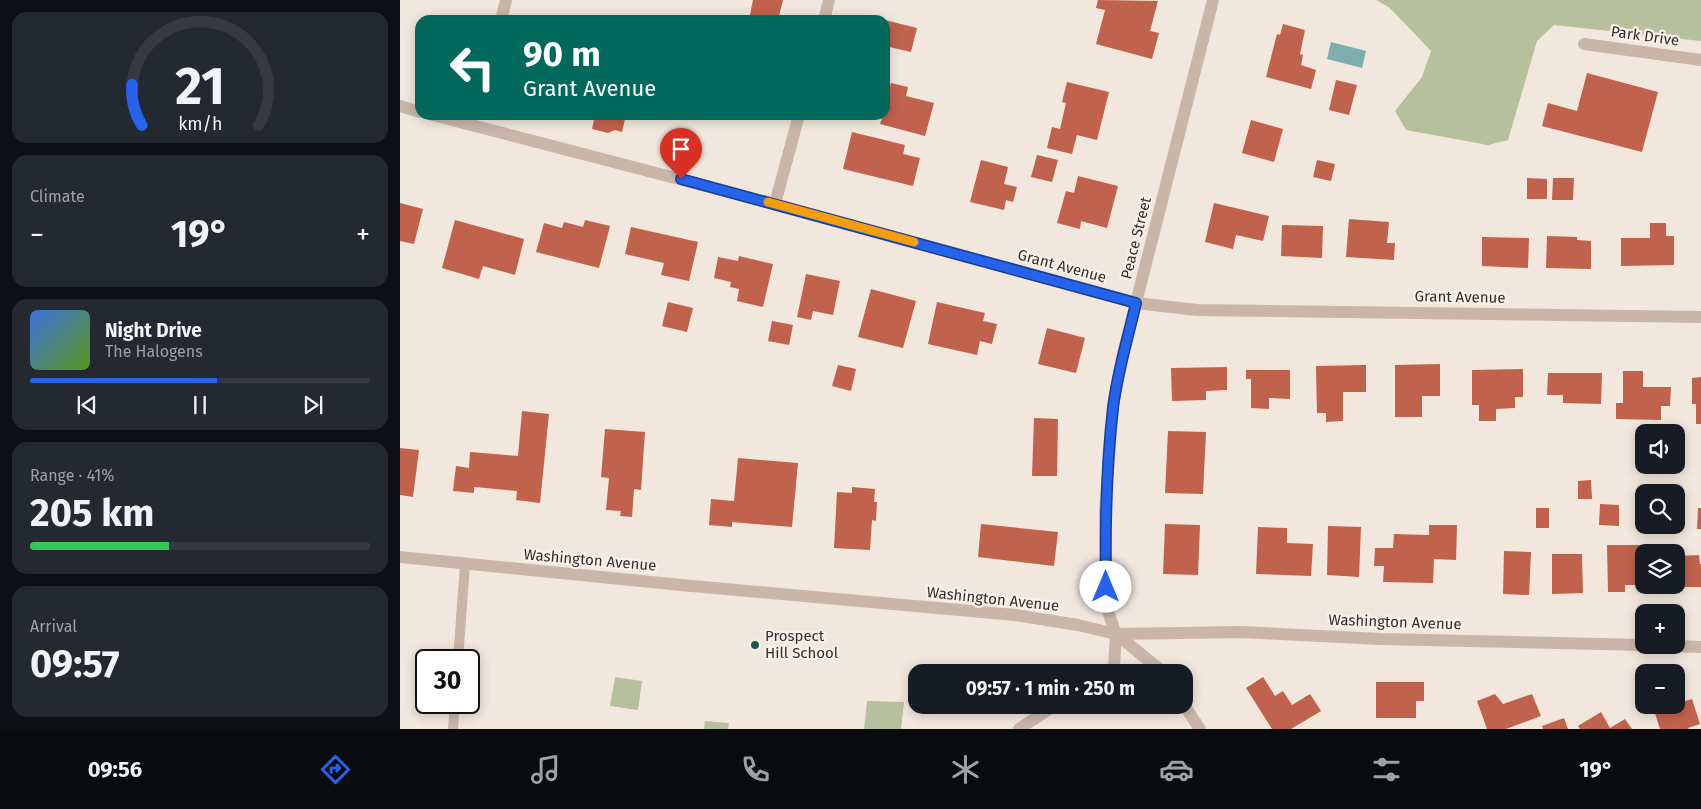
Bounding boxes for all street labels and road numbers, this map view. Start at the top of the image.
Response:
street label: Park Drive [1610,22,1680,50]
street label: Peace Street [1117,194,1155,281]
street label: Grant Avenue [1016,246,1108,286]
street label: Grant Avenue [1414,287,1506,307]
street label: Washington Avenue [523,545,657,575]
street label: Washington Avenue [926,583,1060,615]
street label: Washington Avenue [1328,611,1462,633]

